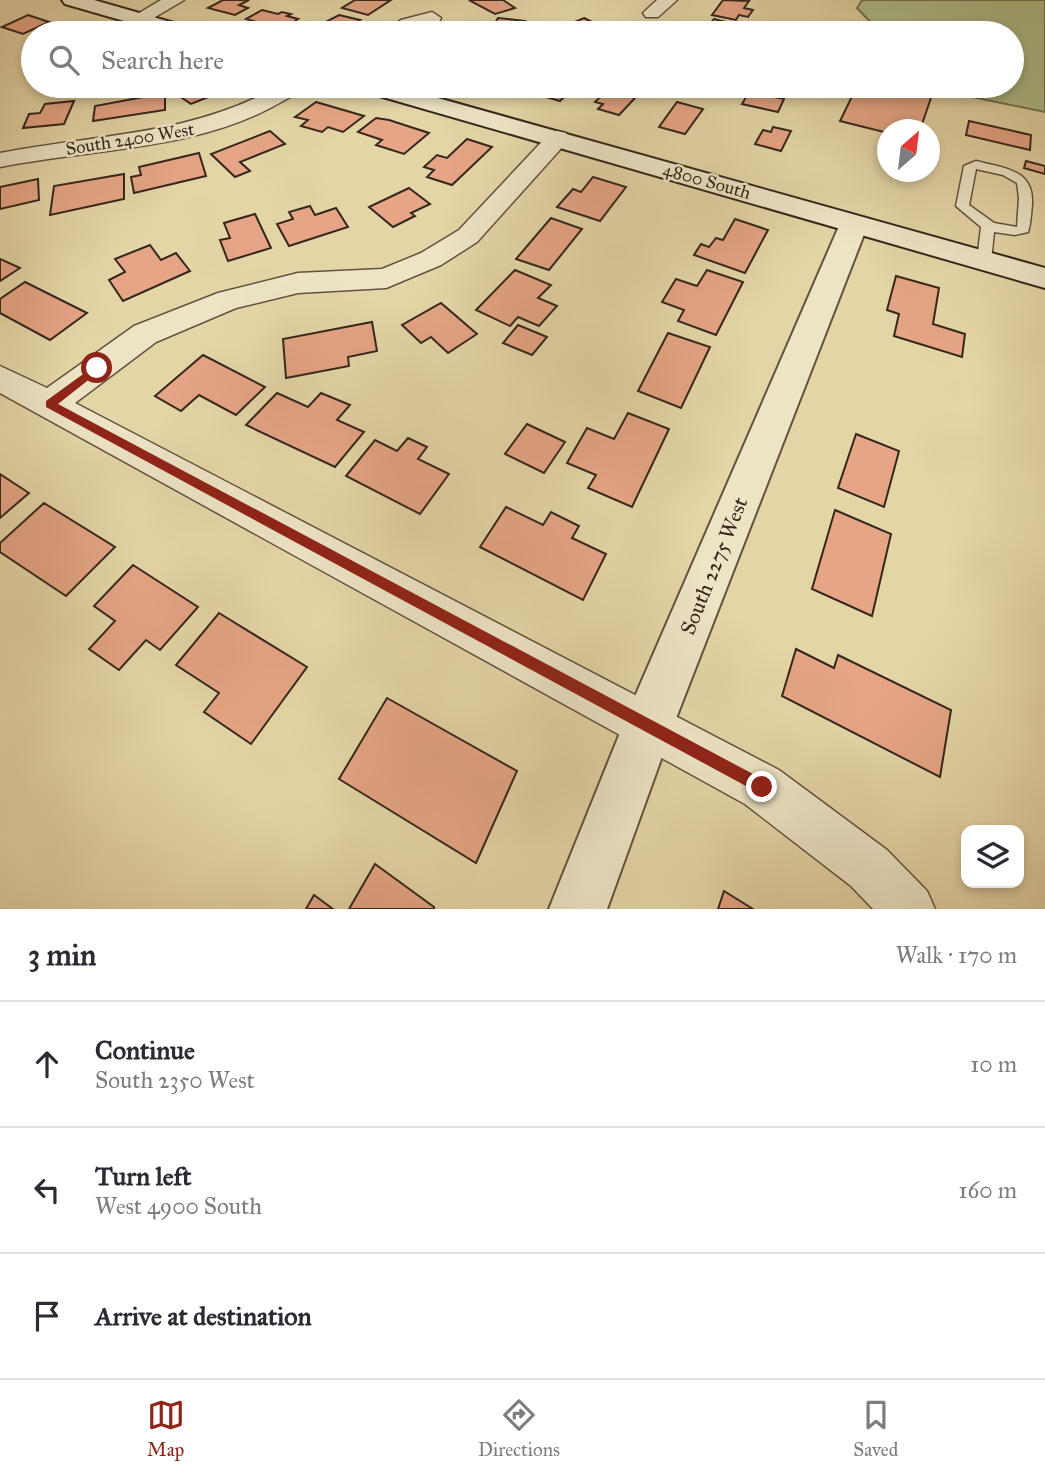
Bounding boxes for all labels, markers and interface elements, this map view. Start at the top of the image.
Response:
search box [21,21,1024,98]
icon: search [45,41,83,79]
text: Search here [101,44,224,76]
street label: South 2400 West [64,118,197,160]
north arrow [877,119,940,182]
street label: 4800 South [661,158,753,204]
route start [81,352,112,383]
street label: South 2275 West [675,493,754,639]
route end [746,771,777,802]
map controls [961,825,1024,888]
button: layers [961,825,1024,888]
text: 3 min [28,937,96,973]
text: Walk · 170 m [896,941,1017,969]
text: Continue [95,1034,195,1066]
icon: ahead [28,1045,66,1083]
text: 10 m [970,1050,1017,1078]
text: South 2350 West [95,1066,255,1094]
text: Turn left [95,1160,191,1192]
icon: left [28,1171,66,1209]
text: 160 m [959,1176,1017,1204]
text: West 4900 South [95,1192,262,1220]
icon: arrive [28,1297,66,1335]
text: Arrive at destination [95,1300,312,1332]
tab: Map [147,1396,185,1461]
tab: Directions [478,1396,560,1461]
tab: Saved [853,1396,898,1461]

